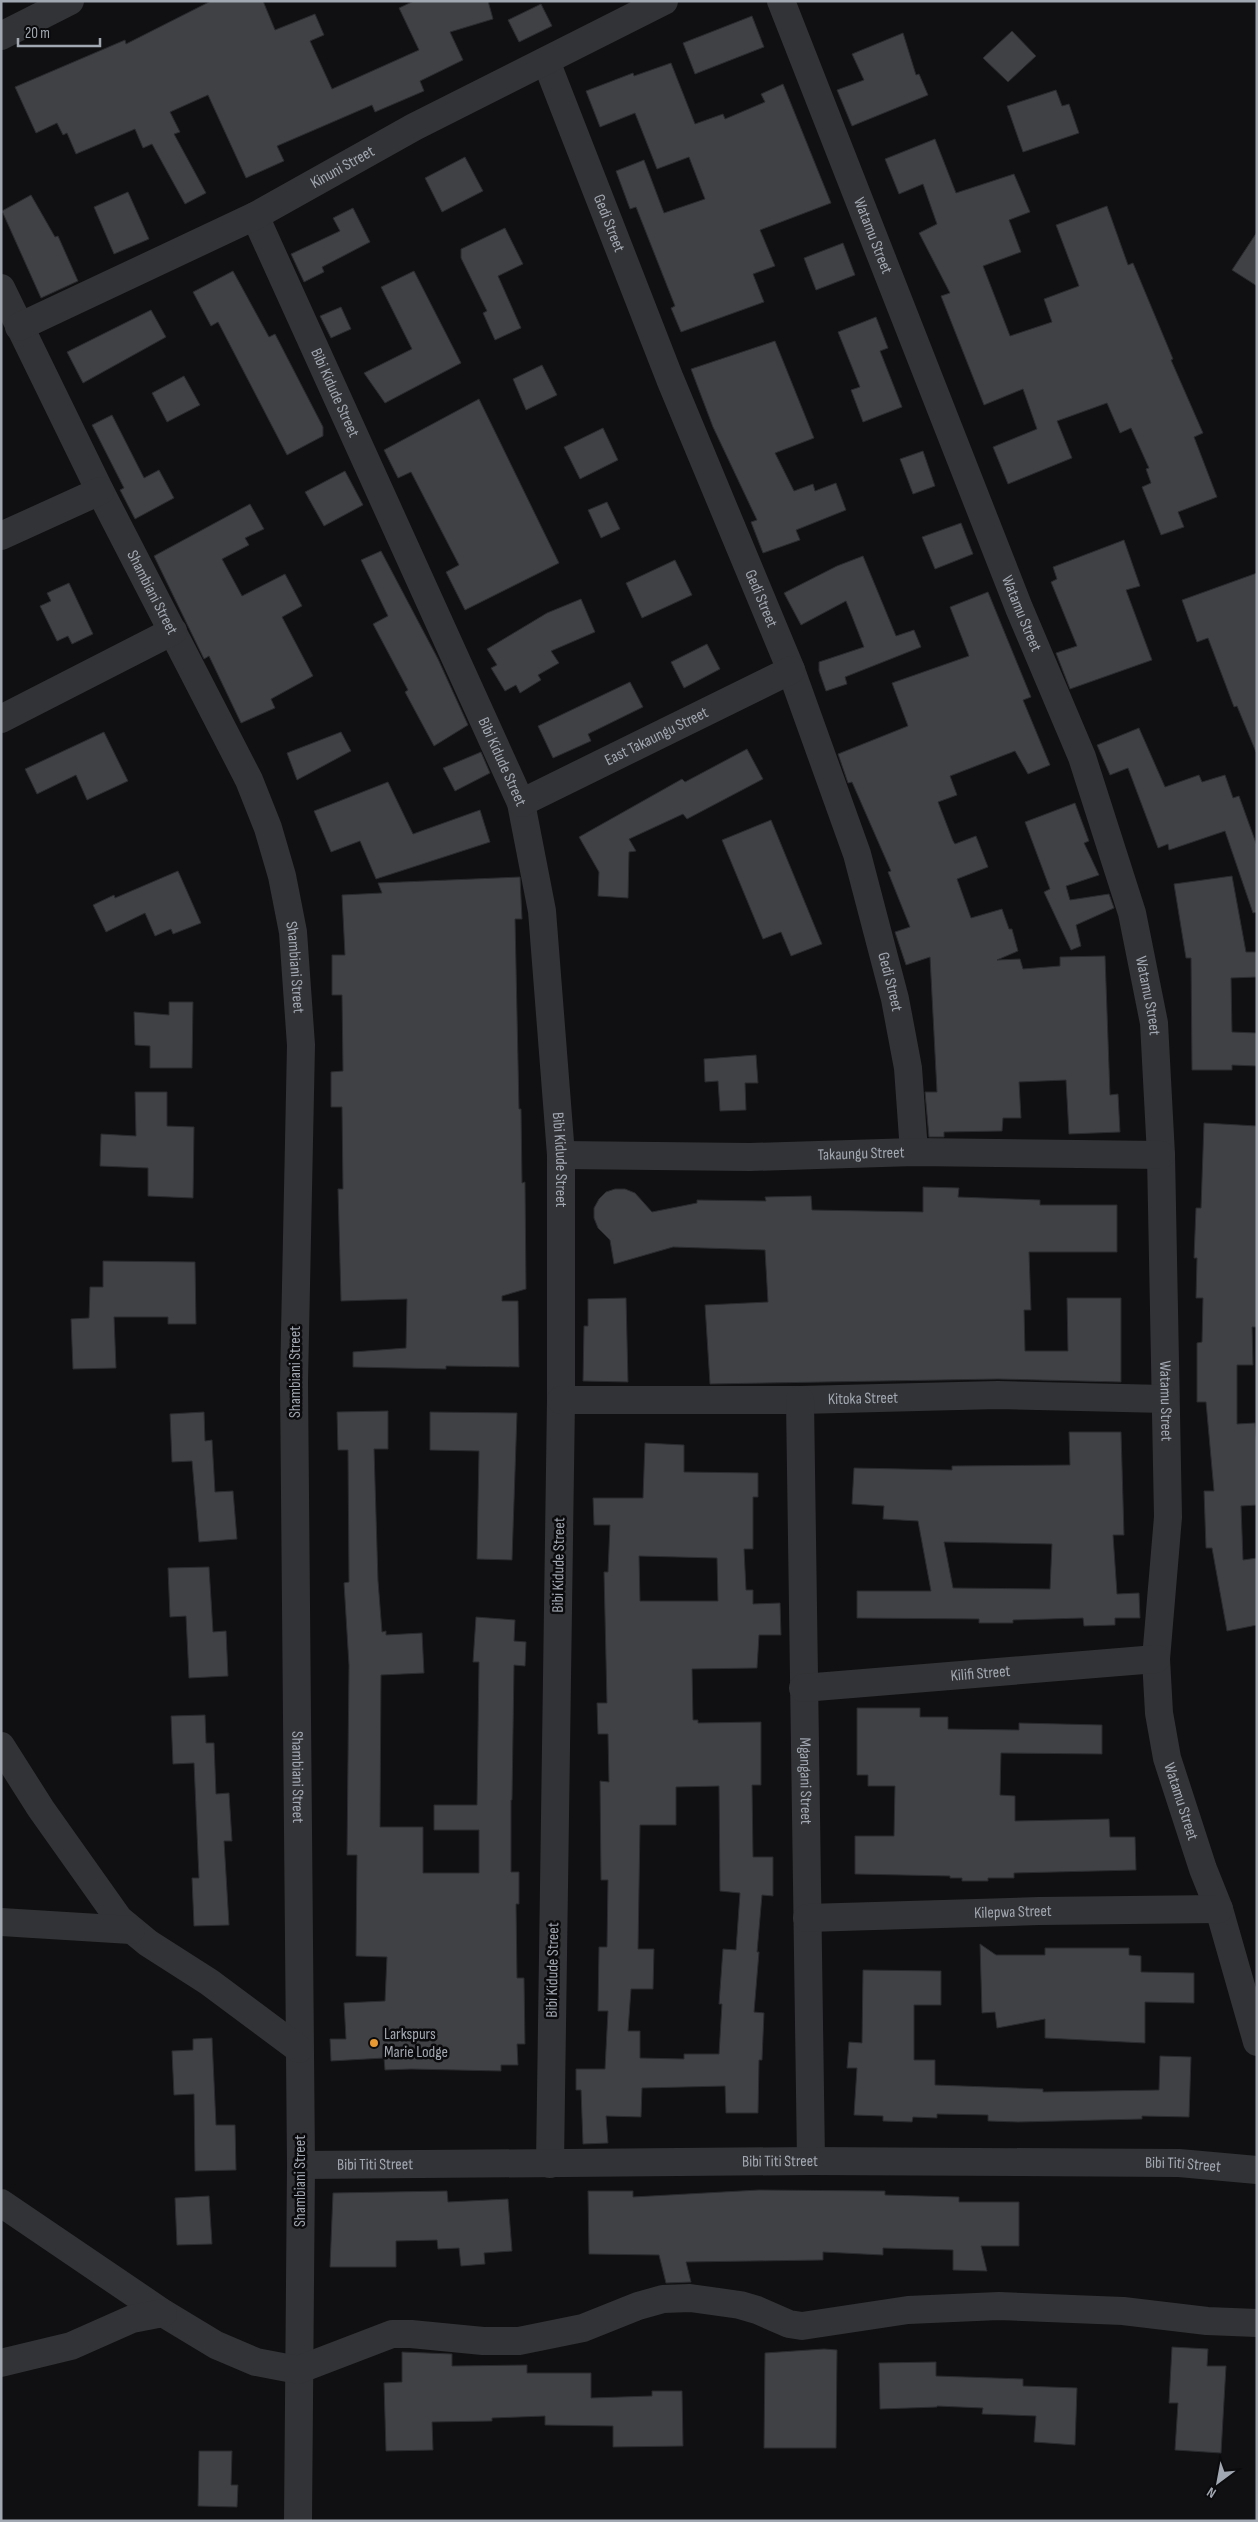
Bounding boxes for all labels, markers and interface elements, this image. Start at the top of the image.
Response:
scale bar [18,15,100,47]
text: 20 m [25,24,50,43]
street label: Kinuni Street [307,142,378,192]
street label: Gedi Street [589,191,629,255]
street label: Watamu Street [849,195,897,277]
street label: Bibi Kidude Street [307,345,363,440]
street label: Shambiani Street [123,547,182,638]
street label: Gedi Street [741,567,782,630]
street label: Watamu Street [998,573,1046,654]
street label: East Takaungu Street [602,703,711,770]
street label: Bibi Kidude Street [474,714,531,809]
street label: Shambiani Street [282,920,308,1014]
street label: Gedi Street [874,950,907,1013]
street label: Watamu Street [1131,954,1164,1036]
street label: Bibi Kidude Street [548,1111,571,1208]
street label: Takaungu Street [817,1143,905,1164]
street label: Shambiani Street [286,1326,305,1418]
street label: Watamu Street [1155,1361,1176,1442]
street label: Kitoka Street [828,1388,898,1409]
street label: Bibi Kidude Street [549,1517,569,1613]
street label: Kilifi Street [950,1661,1011,1685]
street label: Shambiani Street [288,1731,307,1823]
street label: Mgangani Street [795,1737,816,1825]
street label: Watamu Street [1160,1760,1203,1843]
street label: Kilepwa Street [974,1901,1052,1922]
street label: Bibi Kidude Street [543,1922,563,2018]
place label: Larkspurs Marie Lodge [384,2025,448,2062]
marker: Larkspurs Marie Lodge [368,2037,380,2049]
street label: Shambiani Street [291,2135,310,2227]
street label: Bibi Titi Street [742,2151,818,2171]
street label: Bibi Titi Street [1145,2153,1222,2176]
street label: Bibi Titi Street [337,2155,413,2174]
north arrow [1193,2457,1243,2507]
text: N [1204,2483,1219,2502]

